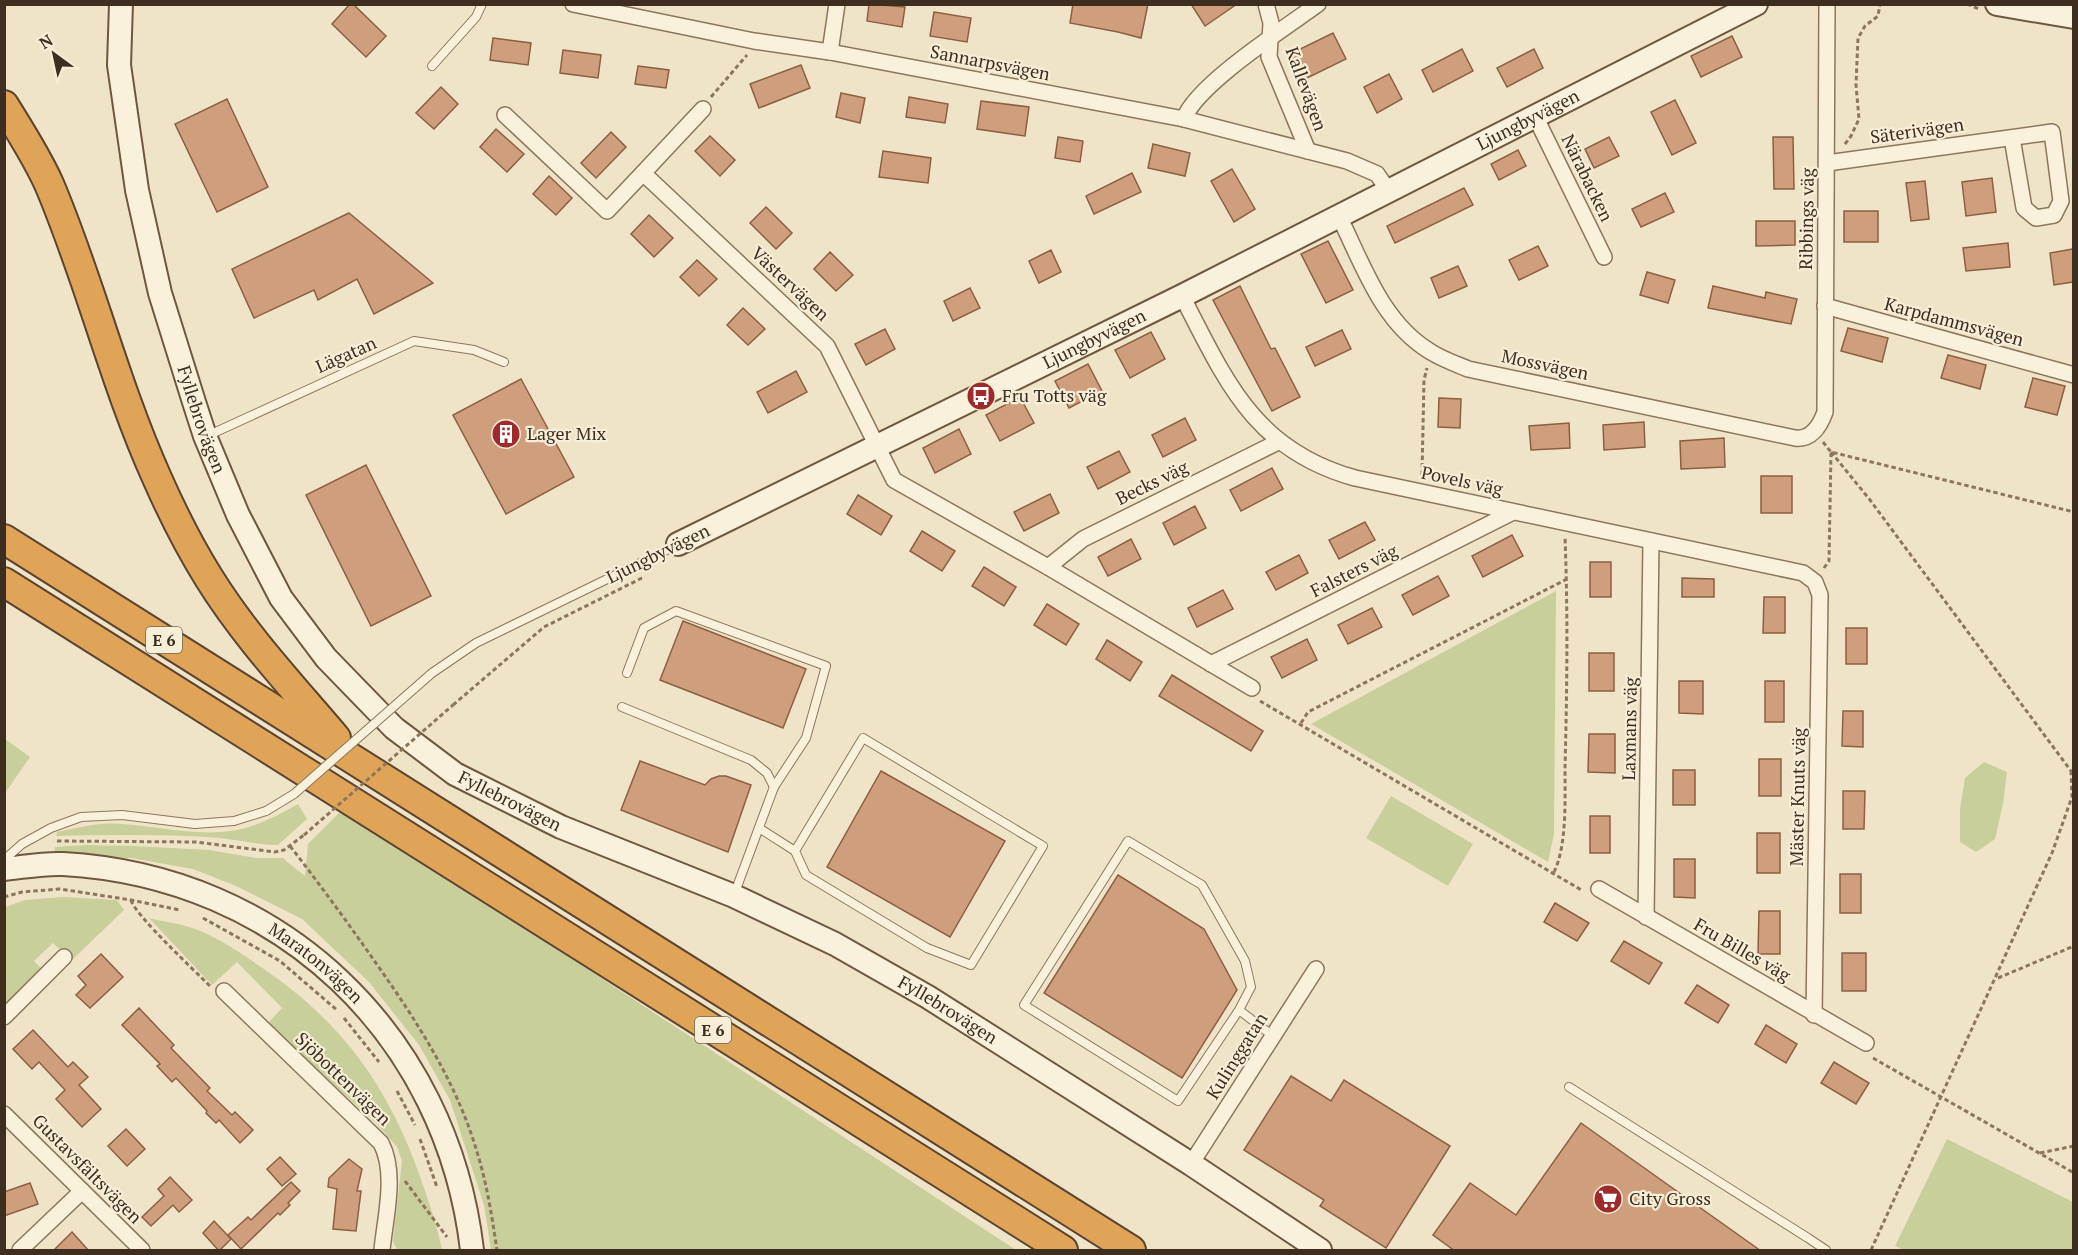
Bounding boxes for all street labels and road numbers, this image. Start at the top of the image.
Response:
street label: Sannarpsvägen [928,39,1052,85]
street label: Kallevägen [1281,43,1333,134]
street label: Ljungbyvägen [1472,83,1583,155]
street label: Säterivägen [1869,112,1965,148]
street label: Närabacken [1556,130,1620,226]
street label: Ribbings väg [1793,167,1819,270]
street label: Västervägen [746,241,835,326]
street label: Karpdammsvägen [1882,291,2027,351]
street label: Ljungbyvägen [1038,303,1150,374]
street label: Lägatan [311,330,380,378]
street label: Mossvägen [1499,343,1591,385]
street label: Fyllebrovägen [172,362,232,477]
street label: Becks väg [1111,454,1192,510]
street label: Povels väg [1419,460,1506,500]
street label: Ljungbyvägen [602,518,713,588]
street label: Falsters väg [1306,538,1402,602]
road number: E 6 [146,627,182,653]
street label: Laxmans väg [1616,677,1642,781]
street label: Mäster Knuts väg [1784,727,1810,867]
street label: Fyllebrovägen [454,765,566,837]
street label: Fru Billes väg [1690,912,1796,987]
street label: Maratonvägen [264,916,369,1008]
street label: Fyllebrovägen [894,969,1003,1049]
street label: Kulinggatan [1200,1007,1272,1103]
road number: E 6 [695,1017,731,1043]
street label: Sjöbottenvägen [290,1026,397,1130]
street label: Gustavsfältsvägen [28,1108,148,1229]

